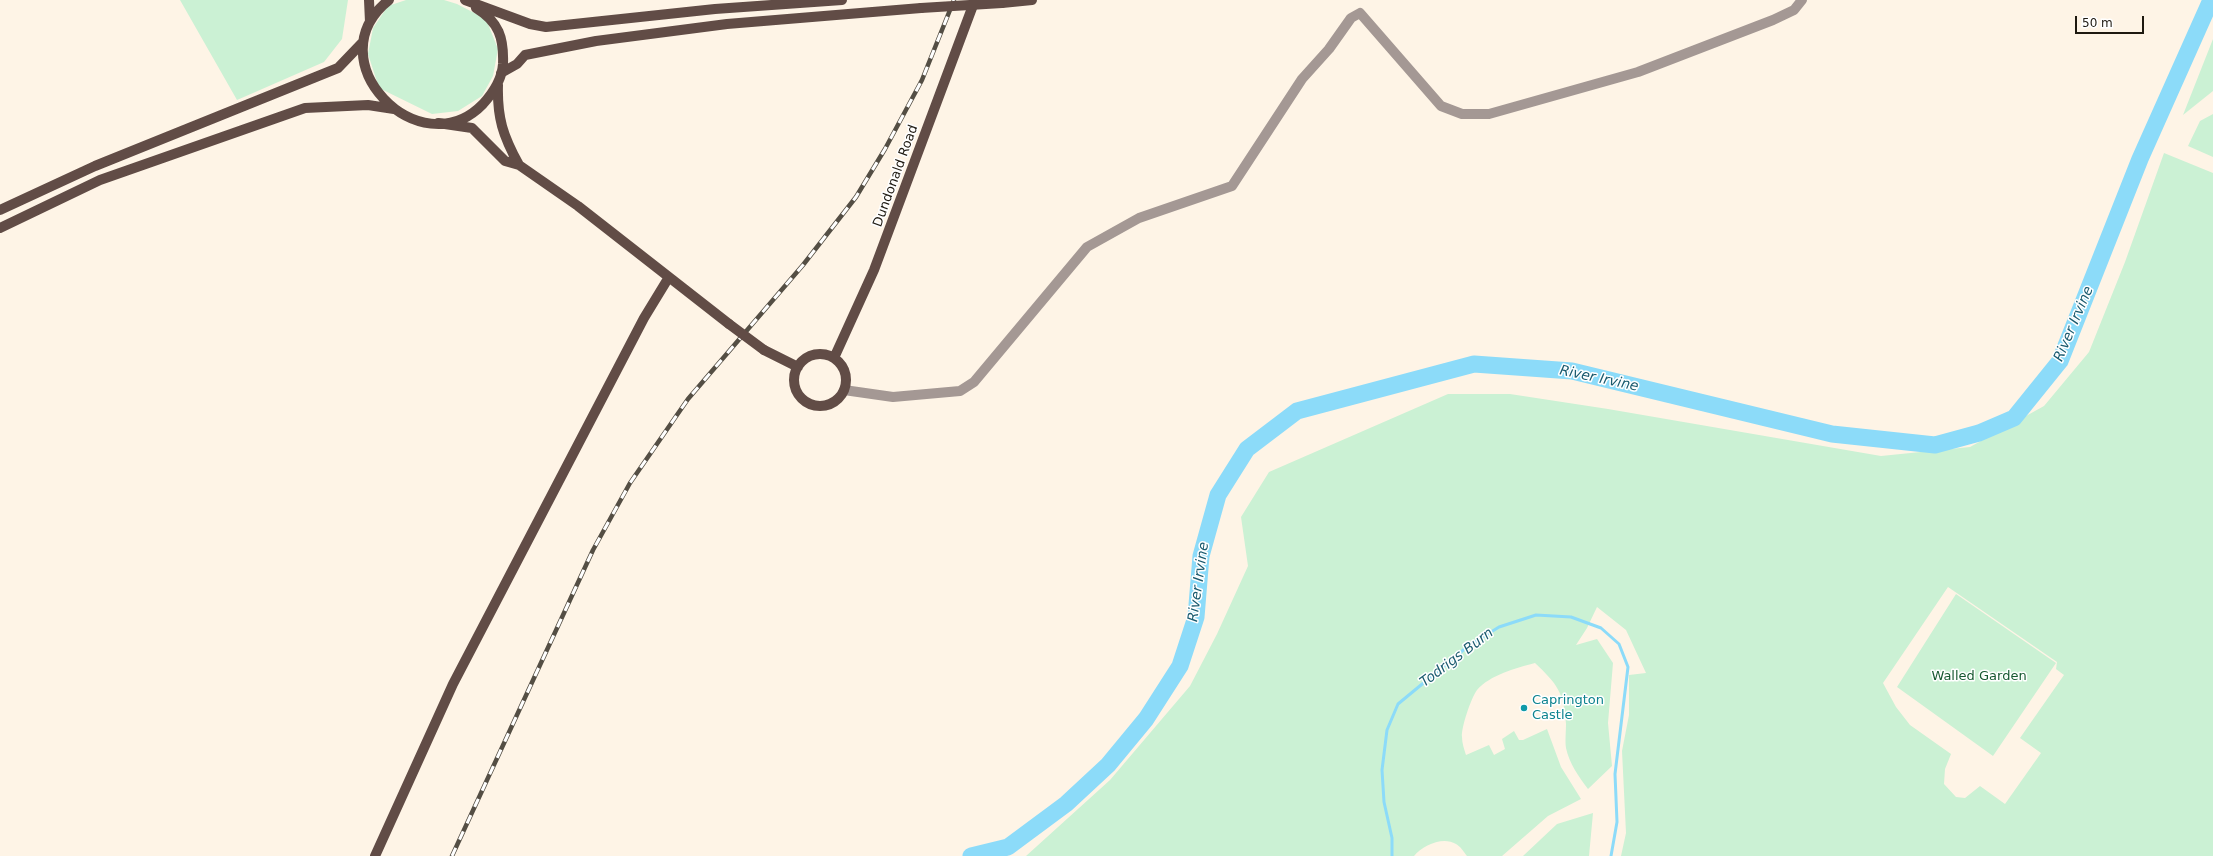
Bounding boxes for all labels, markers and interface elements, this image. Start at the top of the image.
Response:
scale bar [2077,8,2146,34]
text: 50 m [2082,16,2113,30]
street label: Dundonald Road [870,123,922,229]
water label: River Irvine [2051,284,2097,364]
water label: River Irvine [1558,362,1640,396]
water label: River Irvine [1185,541,1213,623]
water label: Todrigs Burn [1417,625,1497,691]
park label: Walled Garden [1931,669,2027,685]
place label: Caprington Castle [1532,693,1604,724]
marker: Caprington Castle [1519,703,1529,713]

